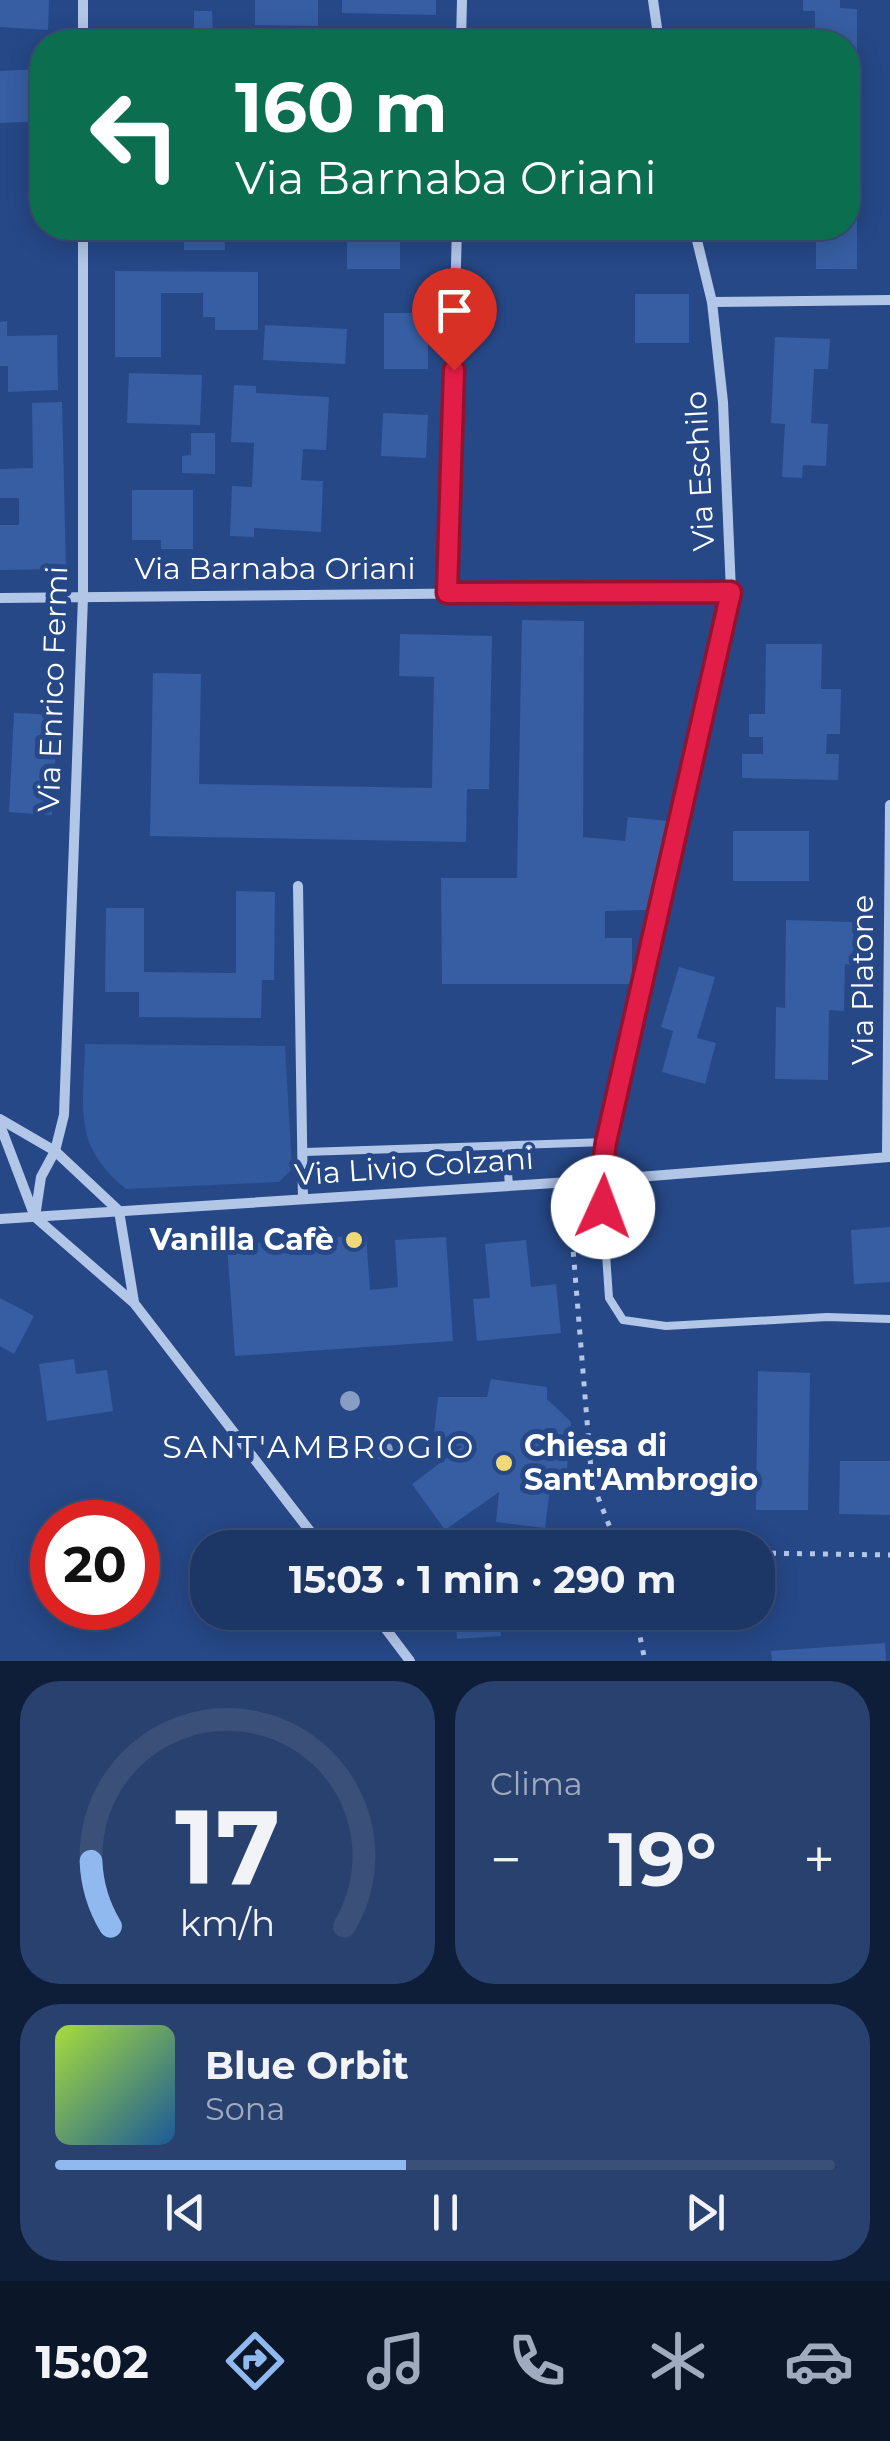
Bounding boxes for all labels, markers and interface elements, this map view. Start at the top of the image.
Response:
text: 160 m [235,64,448,150]
icon: left [70,70,200,200]
text: Via Barnaba Oriani [235,150,657,205]
pin [412,268,497,371]
icon: arrive [427,283,482,338]
street label: Via Eschilo [677,390,722,552]
street label: Via Barnaba Oriani [134,550,416,587]
street label: Via Enrico Fermi [30,565,75,812]
street label: Via Platone [844,895,881,1065]
street label: Via Livio Colzani [293,1140,535,1193]
position arrow [551,1155,655,1259]
place label: Vanilla Cafè [148,1221,334,1258]
marker: Vanilla Cafè [343,1229,365,1251]
district label: SANT'AMBROGIO [162,1427,476,1466]
place label: Chiesa di Sant'Ambrogio [524,1427,758,1498]
marker: Chiesa di Sant'Ambrogio [493,1452,515,1474]
speed limit sign: 20 [30,1500,160,1630]
text: 15:03 · 1 min · 290 m [289,1556,676,1603]
text: Clima [490,1764,583,1803]
text: 17 [175,1783,280,1910]
text: 19° [608,1813,717,1905]
text: − [490,1826,522,1893]
text: + [803,1826,835,1893]
text: km/h [180,1901,275,1945]
text: Blue Orbit [205,2042,409,2089]
text: Sona [205,2089,285,2128]
icon: previous [158,2185,213,2240]
icon: pause [418,2185,473,2240]
icon: next [678,2185,733,2240]
icon: directions [220,2326,290,2396]
icon: music [361,2326,431,2396]
icon: phone [502,2326,572,2396]
icon: climate [643,2326,713,2396]
icon: car [784,2326,854,2396]
text: 15:02 [36,2334,149,2389]

